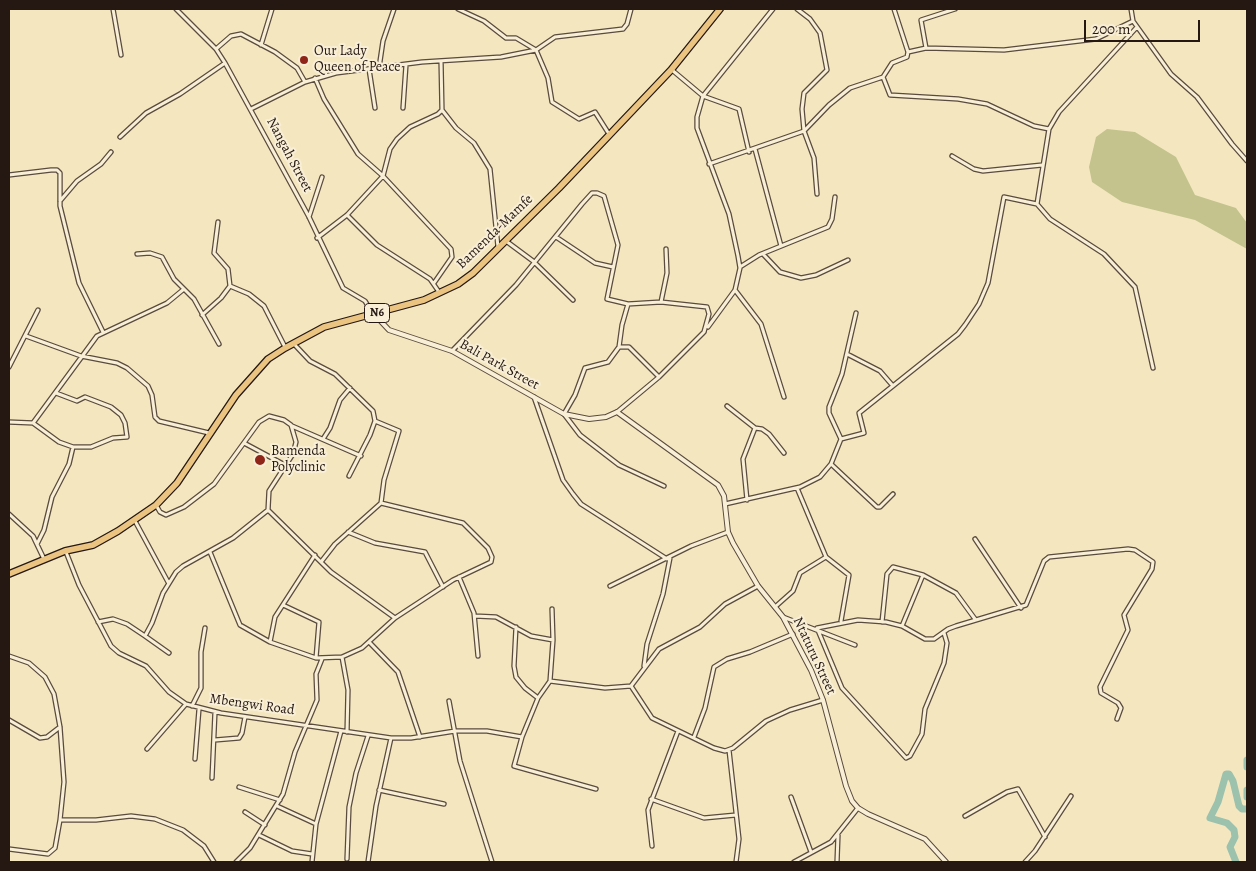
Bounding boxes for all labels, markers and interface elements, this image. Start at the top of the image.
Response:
scale bar [1086,10,1202,42]
text: 200 m [1092,19,1131,39]
place label: Our Lady Queen of Peace [314,44,401,76]
marker: Our Lady Queen of Peace [298,54,310,66]
street label: Nangah Street [262,115,316,195]
street label: Bamenda-Mamfe [453,191,537,273]
road number: N6 [364,304,390,322]
street label: Bali Park Street [456,336,542,394]
place label: Bamenda Polyclinic [271,444,326,477]
marker: Bamenda Polyclinic [253,453,267,467]
street label: Ntaturu Street [789,615,839,697]
street label: Mbengwi Road [208,691,296,719]

